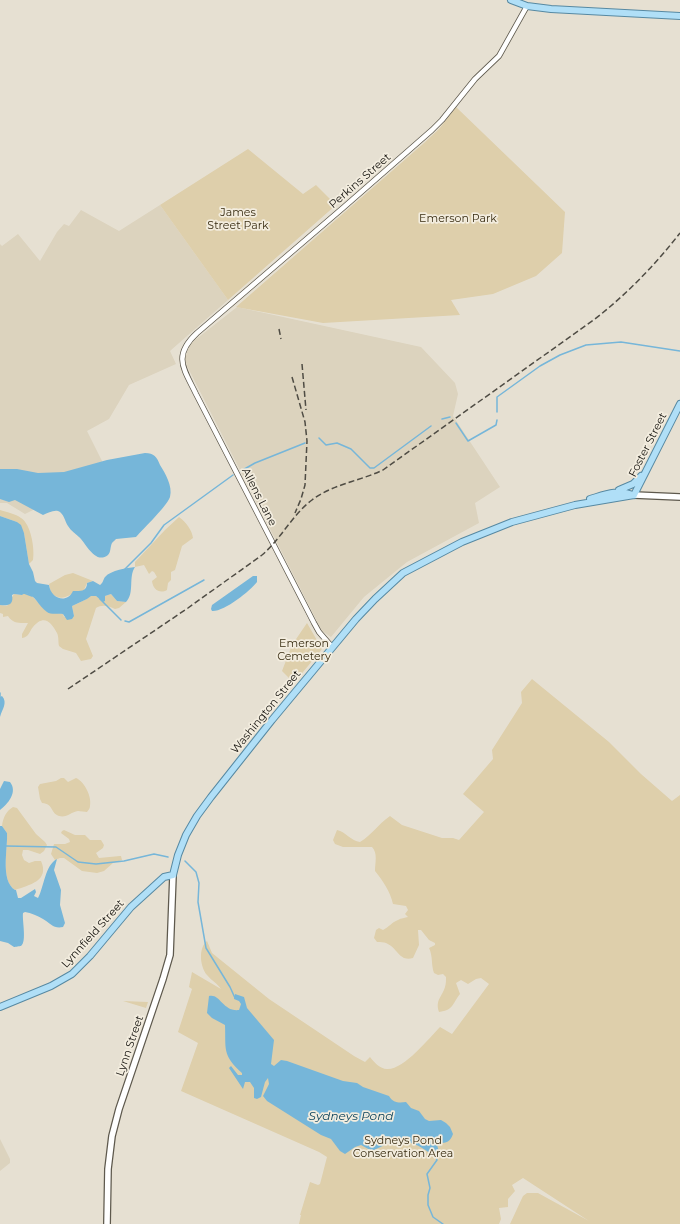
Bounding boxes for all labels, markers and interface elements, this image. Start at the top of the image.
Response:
street label: Perkins Street [327,151,393,211]
park label: James Street Park [207,206,269,232]
park label: Emerson Park [419,212,497,226]
street label: Foster Street [626,411,670,479]
street label: Allens Lane [239,466,279,528]
park label: Emerson Cemetery [277,637,331,663]
street label: Washington Street [228,668,304,756]
street label: Lynnfield Street [59,897,127,971]
street label: Lynn Street [113,1014,147,1078]
water label: Sydneys Pond [309,1109,393,1123]
park label: Sydneys Pond Conservation Area [353,1134,453,1160]

